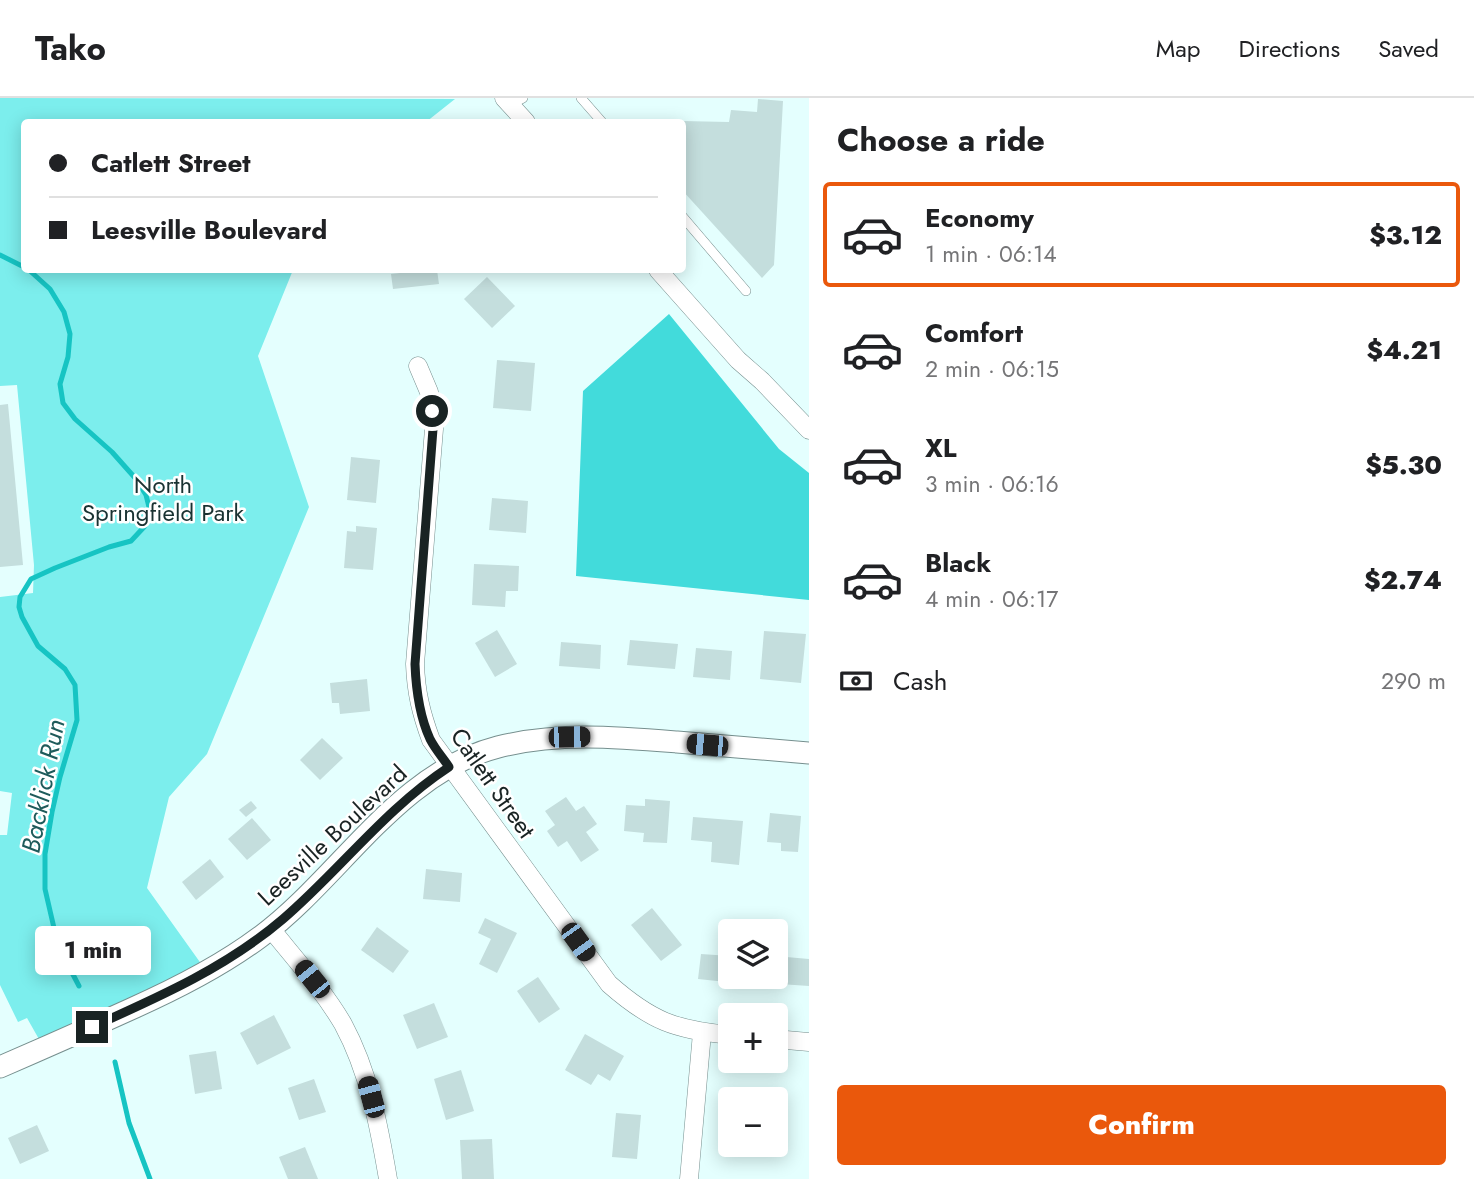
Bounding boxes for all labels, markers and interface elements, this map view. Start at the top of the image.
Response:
text: Tako [35,25,106,72]
text: Map [1156,31,1201,66]
text: Directions [1239,31,1340,66]
text: Saved [1378,31,1439,66]
text: Choose a ride [837,117,1045,163]
text: Catlett Street [91,144,251,182]
text: Economy [925,199,1034,237]
icon: car [841,203,904,266]
text: Leesville Boulevard [91,211,327,249]
text: $3.12 [1369,216,1442,254]
text: 1 min · 06:14 [925,237,1057,271]
text: Comfort [925,314,1023,352]
icon: car [841,318,904,381]
text: $4.21 [1366,331,1442,369]
text: 2 min · 06:15 [925,352,1059,386]
route start [416,395,448,427]
text: XL [925,429,957,467]
icon: car [841,433,904,496]
text: $5.30 [1365,446,1442,484]
park label: North Springfield Park [82,467,245,530]
text: 3 min · 06:16 [925,467,1059,501]
text: Black [925,544,991,582]
icon: car [841,548,904,611]
text: $2.74 [1364,561,1442,599]
text: 4 min · 06:17 [925,582,1058,616]
icon: cash [837,662,875,700]
text: Cash [893,662,947,700]
text: 290 m [1381,664,1446,698]
water label: Backlick Run [11,716,75,856]
street label: Catlett Street [442,721,544,845]
car [548,726,591,748]
car [686,733,729,757]
street label: Leesville Boulevard [249,756,415,914]
car [558,919,599,965]
map controls [718,919,788,1157]
button: layers [718,919,788,989]
callout: 1 min [34,926,150,974]
text: 1 min [64,933,122,967]
car [291,956,334,1002]
button: + [718,1003,788,1073]
route end [76,1011,108,1043]
car [356,1074,387,1120]
button: Confirm [837,1085,1446,1165]
button: − [718,1087,788,1157]

